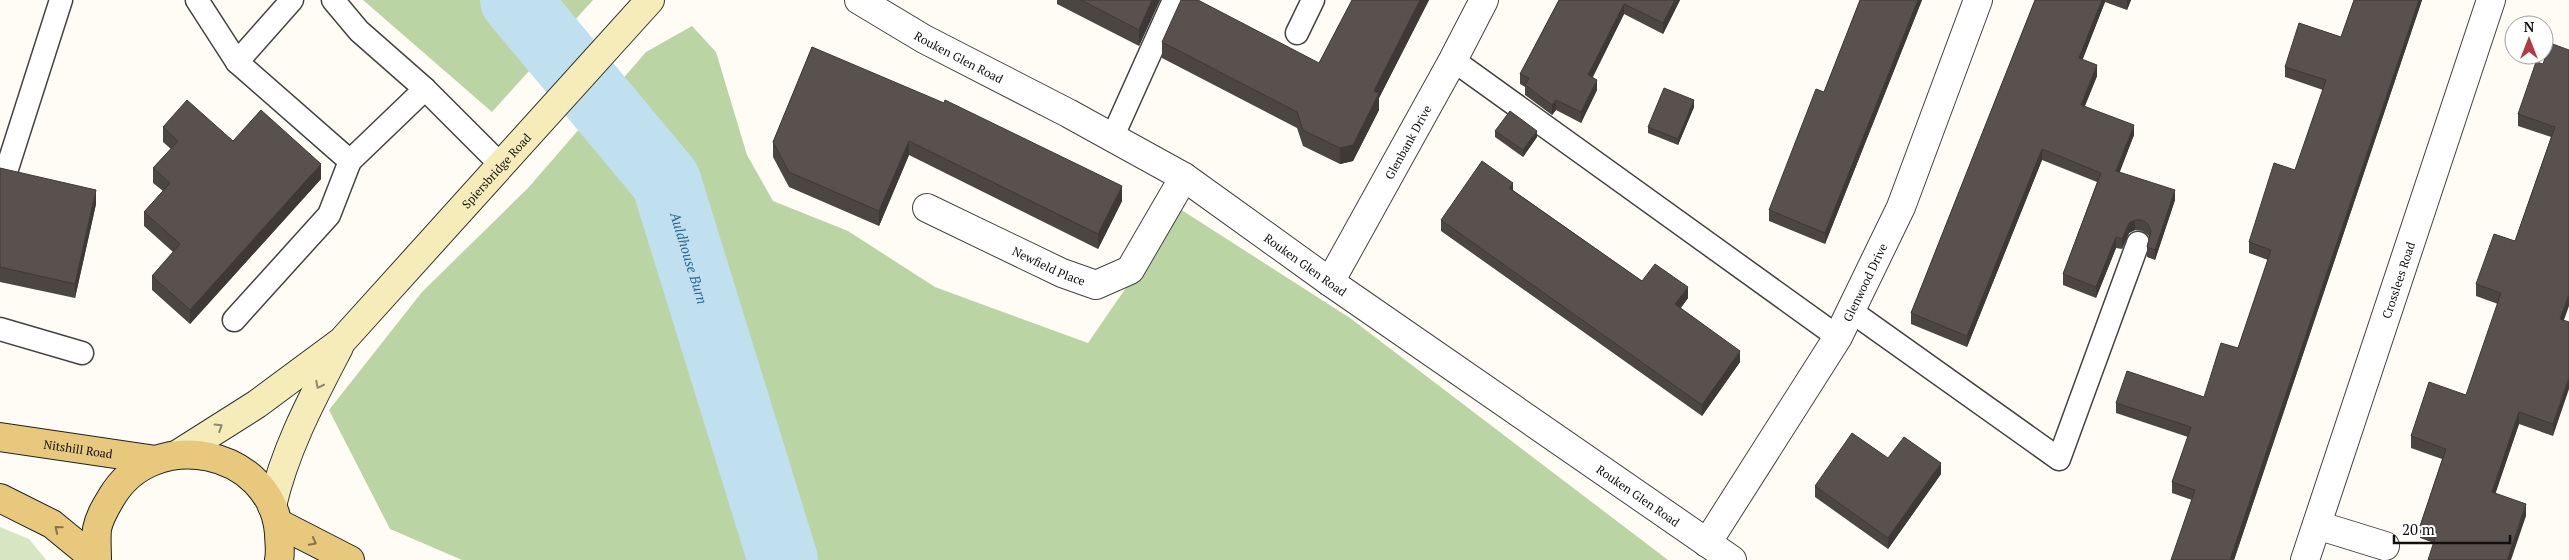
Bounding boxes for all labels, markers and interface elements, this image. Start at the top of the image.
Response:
north arrow [2504,15,2554,65]
text: N [2524,17,2535,36]
street label: Rouken Glen Road [912,28,1006,86]
street label: Glenbank Drive [1381,102,1434,182]
street label: Spiersbridge Road [458,130,534,211]
water label: Auldhouse Burn [666,208,713,306]
street label: Rouken Glen Road [1261,230,1350,299]
street label: Crosslees Road [2378,239,2418,320]
street label: Glenwood Drive [1839,241,1890,324]
street label: Newfield Place [1010,243,1087,288]
one-way arrow [315,379,325,388]
one-way arrow [214,424,223,434]
street label: Nitshill Road [43,436,114,461]
street label: Rouken Glen Road [1594,461,1683,529]
scale bar [2394,512,2510,544]
text: 20 m [2402,519,2435,539]
one-way arrow [55,526,64,535]
one-way arrow [308,536,317,546]

